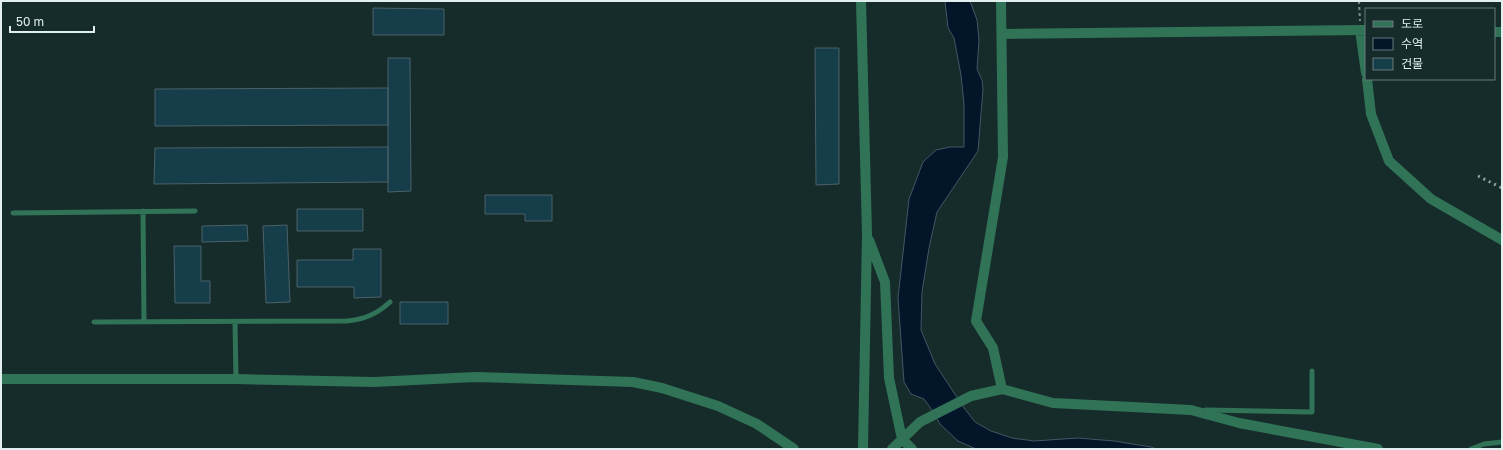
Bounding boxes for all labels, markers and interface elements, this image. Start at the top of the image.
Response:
scale bar [10,8,94,34]
legend [1365,8,1495,80]
text: 50 m [16,14,44,29]
text: 도로 [1401,16,1423,31]
text: 수역 [1401,36,1423,51]
text: 건물 [1401,56,1423,71]

